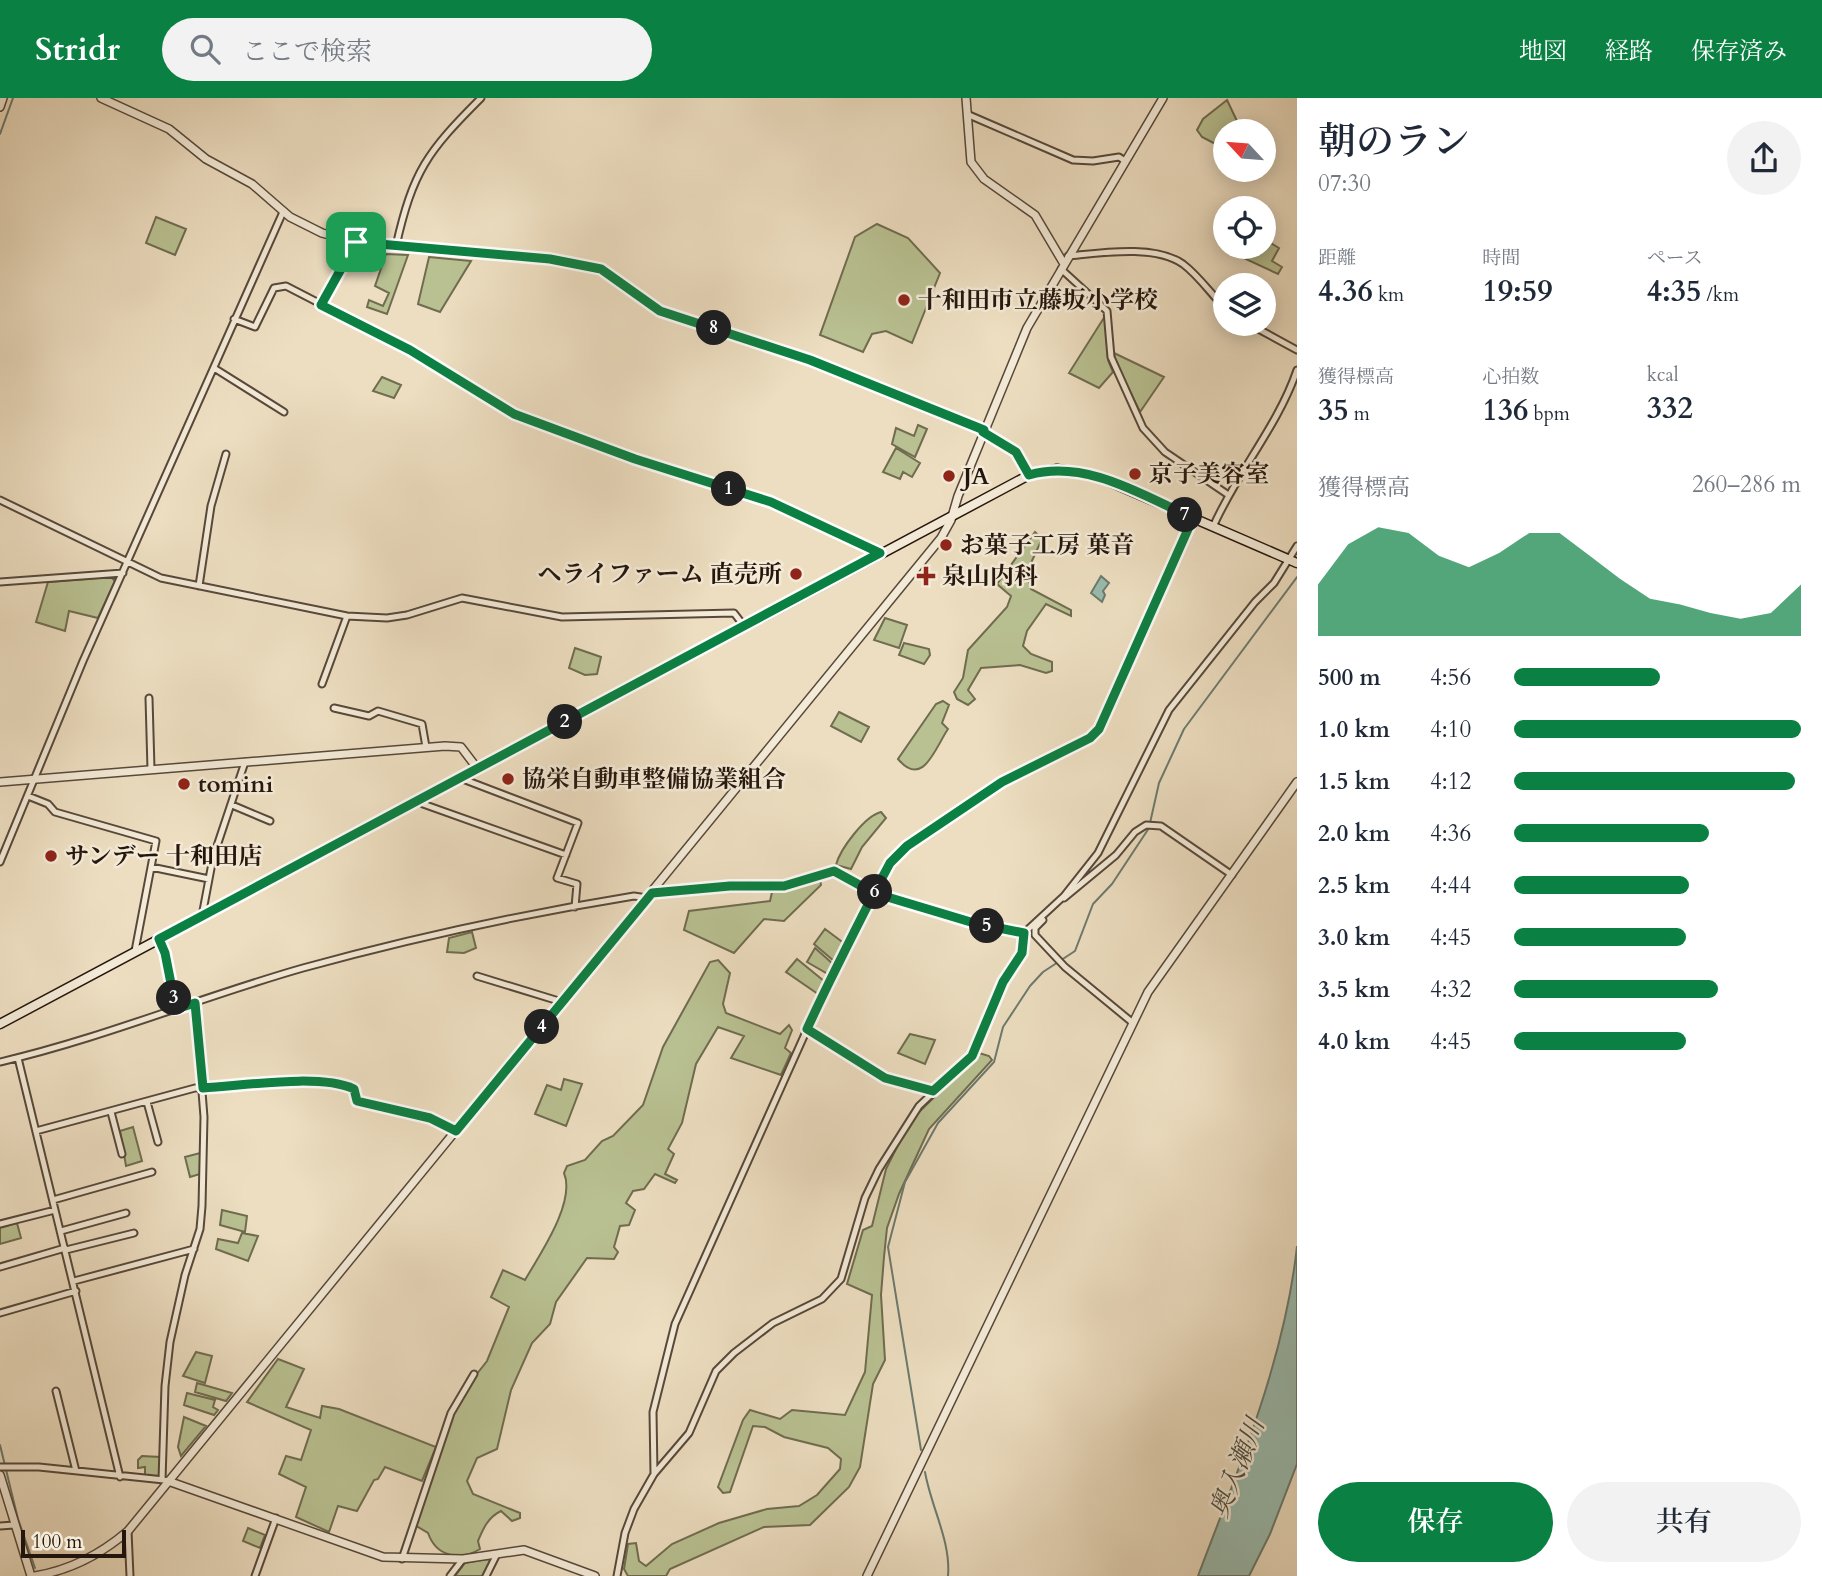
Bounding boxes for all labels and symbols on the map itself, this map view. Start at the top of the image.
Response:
north arrow [1213,119,1276,182]
pin [326,212,386,272]
place label: 十和田市立藤坂小学校 [918,284,1158,317]
marker: 十和田市立藤坂小学校 [896,292,912,308]
pin: 8 [696,310,732,345]
place label: 京子美容室 [1149,458,1269,491]
place label: JA [960,460,989,493]
marker: 京子美容室 [1127,466,1143,482]
marker: JA [941,468,957,484]
pin: 1 [712,472,746,506]
pin: 7 [1168,498,1202,532]
place label: お菓子工房 菓音 [960,529,1134,562]
marker: お菓子工房 菓音 [938,537,954,553]
place label: ヘライファーム 直売所 [537,558,782,591]
place label: 泉山内科 [942,560,1038,593]
marker: ヘライファーム 直売所 [788,566,804,582]
marker: 泉山内科 [916,566,936,586]
pin: 2 [548,704,582,740]
place label: 協栄自動車整備協業組合 [522,763,786,796]
place label: tomini [198,768,274,801]
marker: 協栄自動車整備協業組合 [500,771,516,787]
marker: tomini [176,776,192,792]
place label: サンデー 十和田店 [65,840,262,873]
marker: サンデー 十和田店 [43,848,59,864]
pin: 6 [858,874,892,910]
pin: 5 [970,908,1004,944]
pin: 3 [156,981,192,1016]
pin: 4 [524,1010,560,1044]
water label: 奥入瀬川 [1201,1410,1274,1523]
scale bar [21,1527,126,1559]

